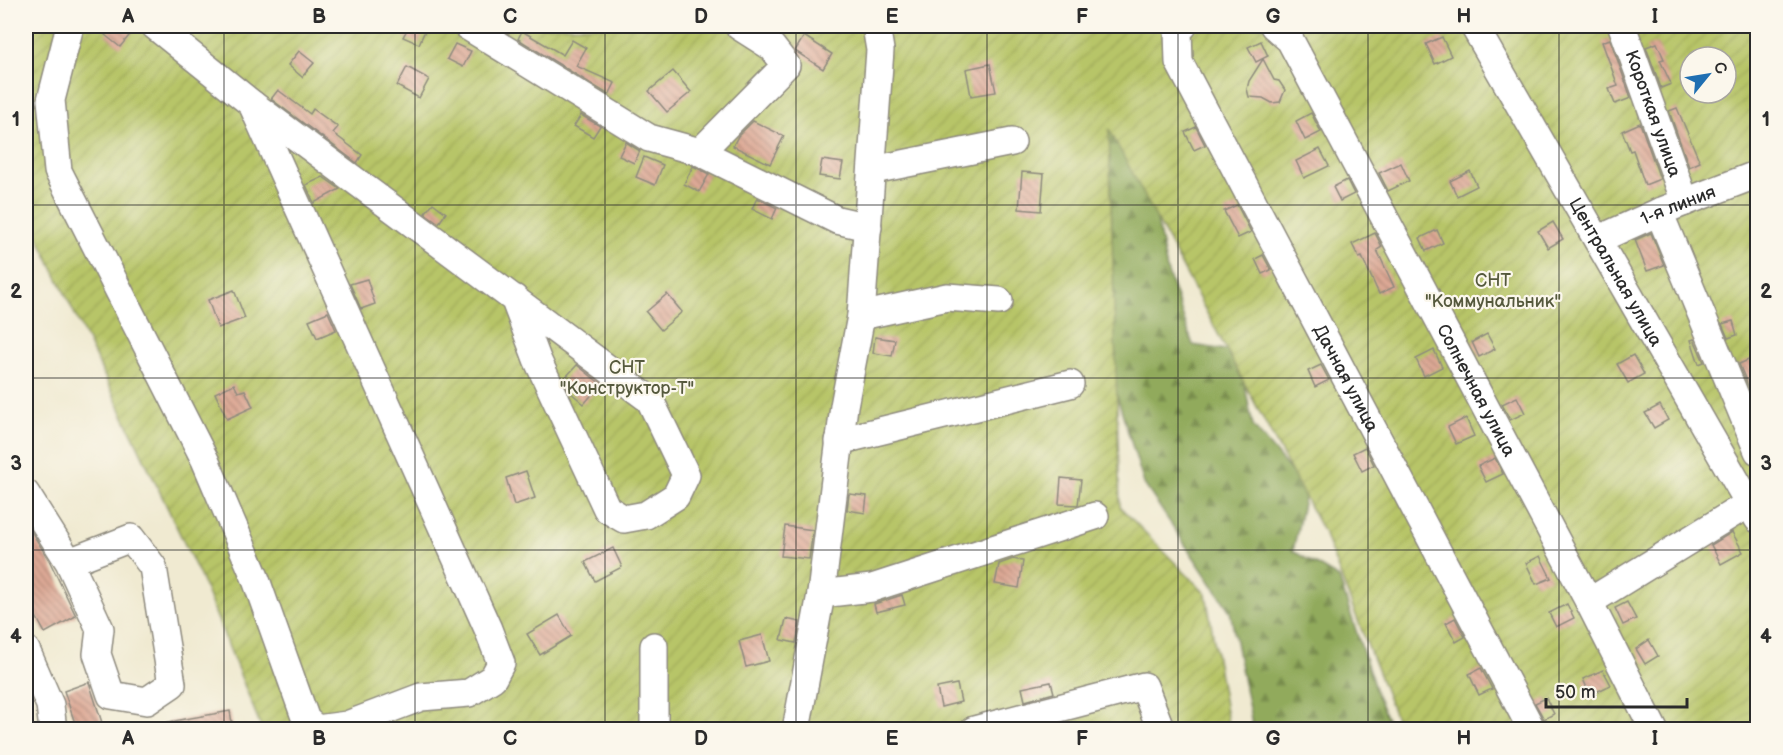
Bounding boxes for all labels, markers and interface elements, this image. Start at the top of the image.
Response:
text: A [121,5,135,29]
text: B [312,5,326,29]
text: C [503,5,517,29]
text: D [694,5,708,29]
text: E [886,5,899,29]
text: F [1076,5,1088,29]
text: G [1266,5,1281,29]
text: H [1457,5,1471,29]
text: I [1652,5,1658,29]
north arrow [1678,45,1738,105]
street label: Короткая улица [1621,47,1686,180]
text: С [1709,59,1731,78]
text: 1 [12,108,20,132]
text: 1 [1762,108,1770,132]
street label: 1-я линия [1637,181,1718,229]
street label: Центральная улица [1565,194,1667,350]
park label: СНТ "Коммунальник" [1425,270,1561,312]
text: 2 [10,280,22,304]
text: 2 [1760,280,1772,304]
street label: Дачная улица [1309,321,1383,436]
street label: Солнечная улица [1433,321,1520,460]
park label: СНТ "Конструктор-Т" [560,357,694,399]
text: 3 [10,452,22,476]
text: 3 [1760,452,1772,476]
text: 4 [10,625,22,649]
text: 4 [1760,625,1772,649]
scale bar [1546,671,1687,709]
text: 50 m [1555,682,1596,703]
text: A [121,727,135,751]
text: B [312,727,326,751]
text: C [503,727,517,751]
text: D [694,727,708,751]
text: E [886,727,899,751]
text: F [1076,727,1088,751]
text: G [1266,727,1281,751]
text: H [1457,727,1471,751]
text: I [1652,727,1658,751]

